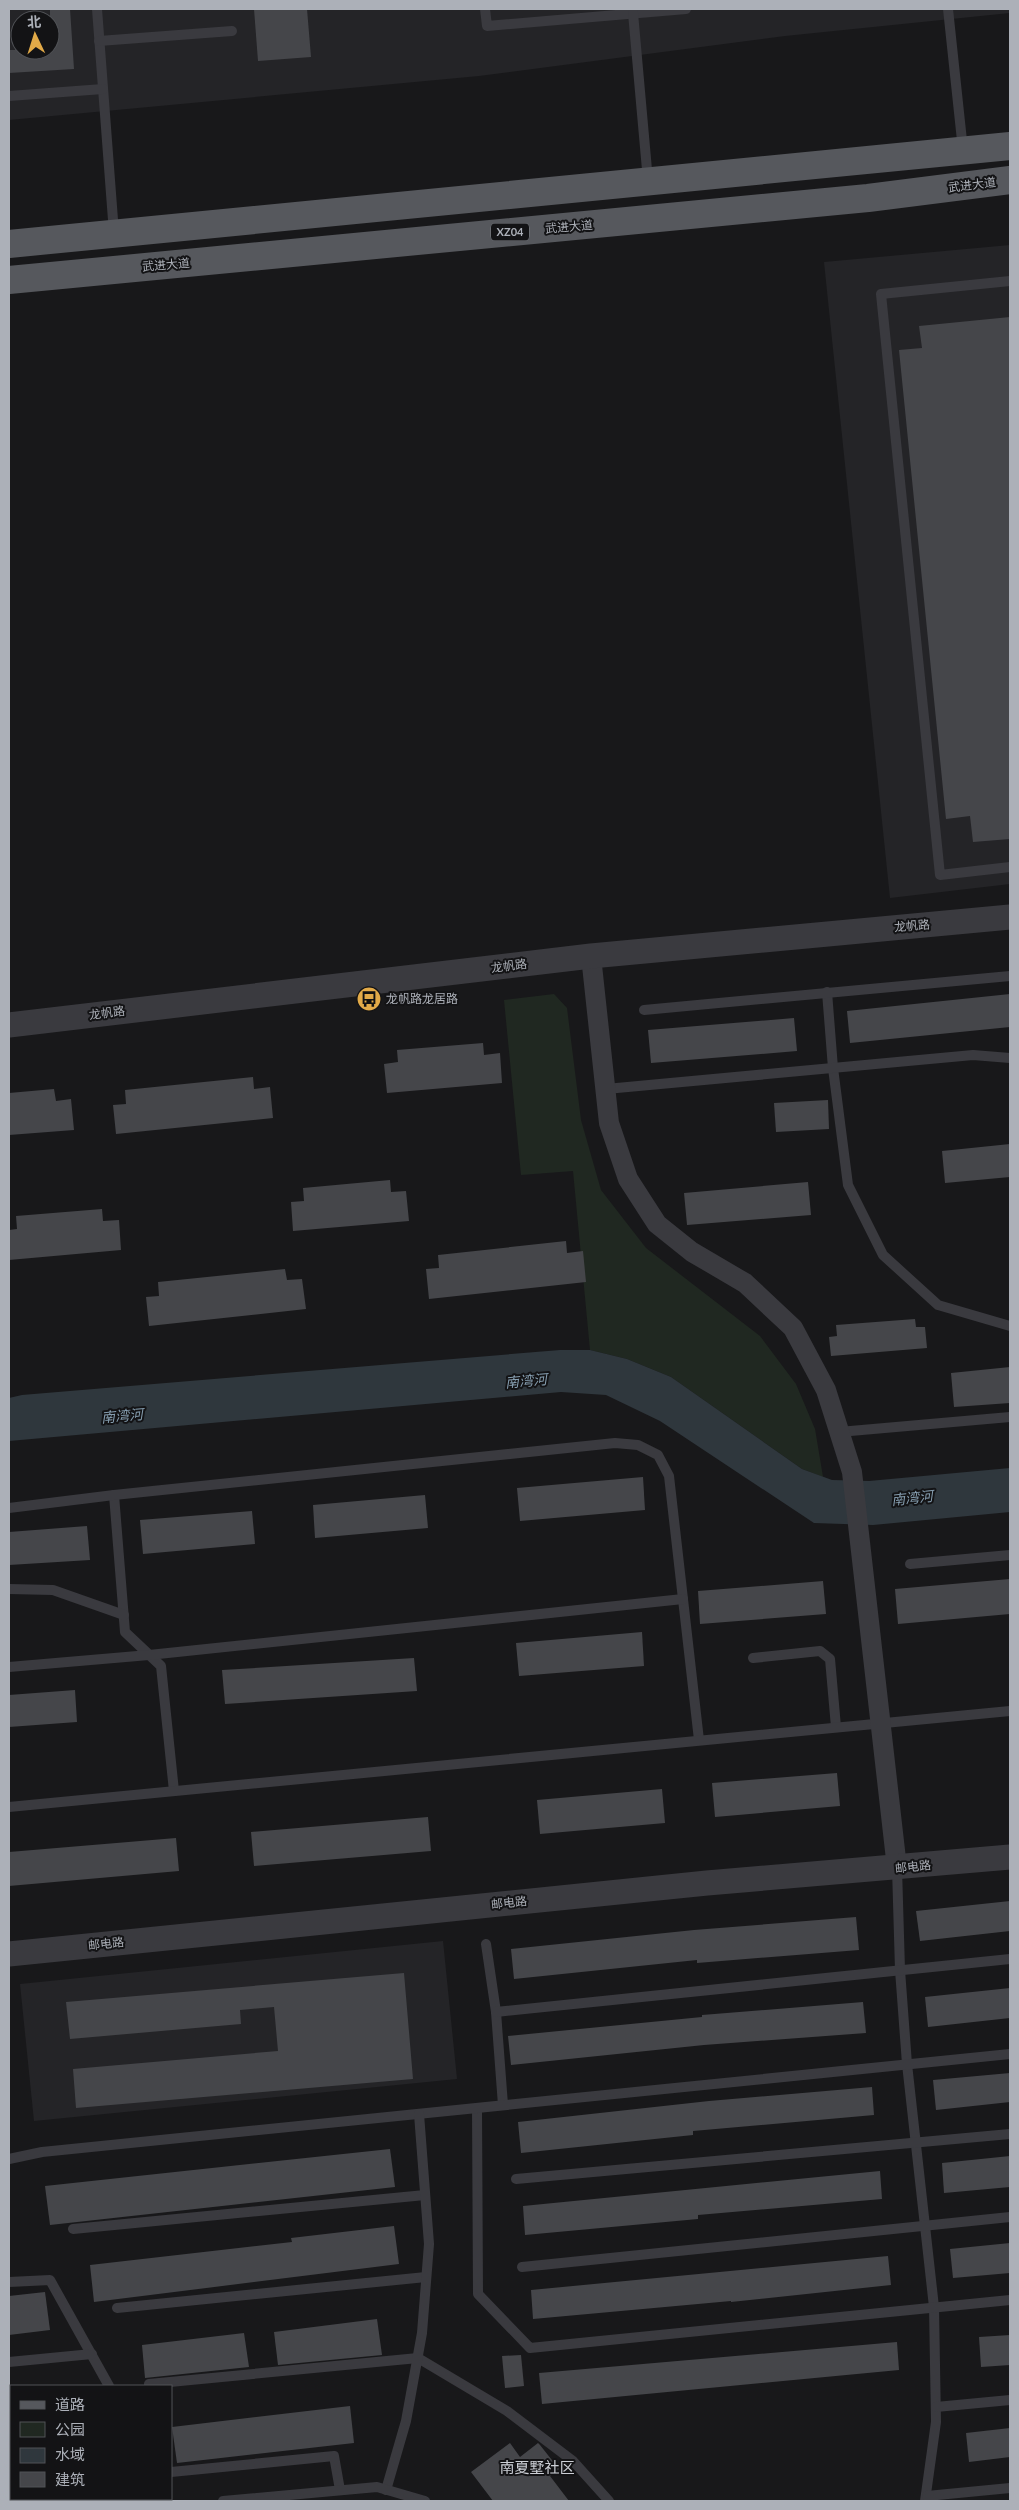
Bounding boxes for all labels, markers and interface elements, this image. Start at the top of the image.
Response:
north arrow [10,10,60,60]
text: 北 [26,13,42,31]
street label: 武进大道 [947,174,997,195]
street label: 武进大道 [544,217,594,236]
road number: XZ04 [491,223,529,240]
street label: 武进大道 [141,255,191,274]
street label: 龙帆路 [893,916,931,935]
street label: 龙帆路 [490,956,528,975]
bus stop icon: 龙帆路龙居路 [356,986,382,1012]
place label: 龙帆路龙居路 [386,991,458,1006]
street label: 龙帆路 [88,1003,126,1022]
water label: 南湾河 [504,1370,551,1391]
water label: 南湾河 [100,1405,147,1426]
water label: 南湾河 [890,1487,937,1508]
street label: 邮电路 [894,1857,932,1876]
street label: 邮电路 [490,1893,528,1912]
street label: 邮电路 [87,1934,125,1953]
legend [10,2385,172,2500]
text: 道路 [55,2395,85,2413]
text: 公园 [55,2420,85,2438]
text: 水域 [55,2445,85,2463]
district label: 南夏墅社区 [499,2458,575,2476]
text: 建筑 [55,2470,85,2488]

